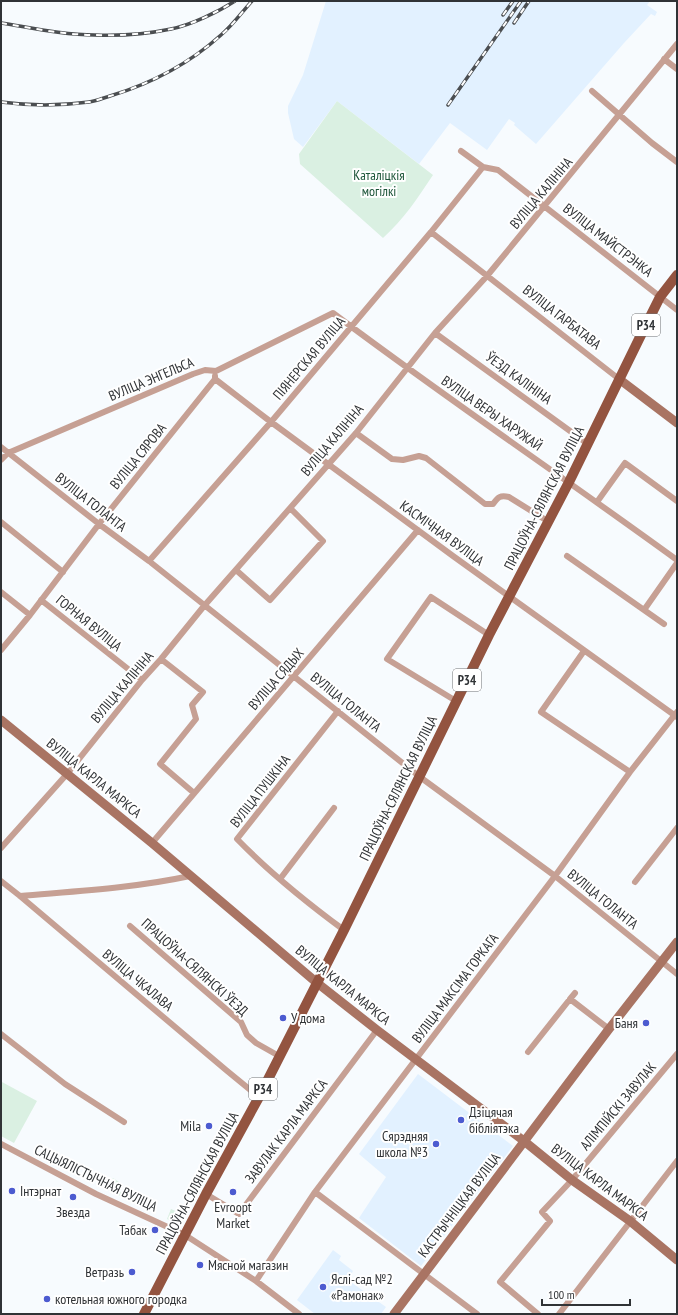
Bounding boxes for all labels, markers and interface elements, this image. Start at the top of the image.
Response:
street label: ВУЛІЦА КАЛІНІНА [506,153,577,233]
park label: Каталіцкія могілкі [353,166,405,200]
street label: ВУЛІЦА МАЙСТРЭНКА [559,199,657,281]
street label: ВУЛІЦА ГАРБАТАВА [519,281,605,353]
street label: ПІЯНЕРСКАЯ ВУЛІЦА [269,312,349,403]
road number: Р34 [632,314,660,336]
street label: ЎЕЗД КАЛІНІНА [482,348,556,408]
street label: ВУЛІЦА ЭНГЕЛЬСА [106,353,197,405]
street label: ВУЛІЦА ВЕРЫ ХАРУЖАЙ [438,371,546,455]
street label: ВУЛІЦА КАЛІНІНА [297,400,368,480]
street label: ВУЛІЦА СЯРОВА [106,419,170,493]
street label: ПРАЦОЎНА-СЯЛЯНСКАЯ ВУЛІЦА [500,423,588,573]
street label: ВУЛІЦА ГОЛАНТА [52,469,131,536]
street label: КАСМІЧНАЯ ВУЛІЦА [396,496,488,570]
street label: ГОРНАЯ ВУЛІЦА [52,591,126,655]
street label: ВУЛІЦА СЯДЫХ [244,644,308,714]
street label: ВУЛІЦА КАЛІНІНА [87,647,158,727]
street label: ВУЛІЦА ГОЛАНТА [307,668,385,736]
road number: Р34 [453,669,481,691]
street label: ПРАЦОЎНА-СЯЛЯНСКАЯ ВУЛІЦА [355,712,441,863]
street label: ВУЛІЦА КАРЛА МАРКСА [43,734,145,822]
street label: ВУЛІЦА ПУШКІНА [226,751,294,831]
street label: ВУЛІЦА ГОЛАНТА [564,865,642,933]
street label: ПРАЦОЎНА-СЯЛЯНСКІ ЎЕЗД [138,914,252,1020]
street label: ВУЛІЦА МАКСІМА ГОРКАГА [408,929,502,1046]
street label: ВУЛІЦА КАРЛА МАРКСА [292,941,394,1029]
street label: ВУЛІЦА ЧКАЛАВА [99,945,177,1015]
place label: У дома [291,1009,325,1027]
marker: У дома [278,1013,288,1023]
place label: Баня [615,1014,638,1032]
marker: Баня [641,1018,651,1028]
street label: АЛІМПІЙСКІ ЗАВУЛАК [576,1058,660,1154]
street label: ЗАВУЛАК КАРЛА МАРКСА [241,1075,331,1187]
road number: Р34 [249,1078,277,1100]
place label: Дзіцячая бібліятэка [469,1103,519,1137]
street label: ПРАЦОЎНА-СЯЛЯНСКАЯ ВУЛІЦА [152,1108,242,1257]
marker: Дзіцячая бібліятэка [456,1115,466,1125]
place label: Mila [180,1117,201,1135]
marker: Mila [204,1121,214,1131]
place label: Сярэдняя школа №3 [376,1127,428,1161]
marker: Сярэдняя школа №3 [431,1139,441,1149]
street label: САЦЫЯЛІСТЫЧНАЯ ВУЛІЦА [32,1140,161,1216]
street label: ВУЛІЦА КАРЛА МАРКСА [548,1140,652,1225]
street label: КАСТРЫЧНІЦКАЯ ВУЛІЦА [414,1149,504,1261]
place label: Інтэрнат [20,1182,62,1200]
marker: Інтэрнат [7,1186,17,1196]
marker: Evroopt Market [228,1187,238,1197]
marker: Звезда [68,1192,78,1202]
place label: Evroopt Market [214,1198,252,1232]
place label: Звезда [56,1203,90,1221]
place label: Табак [119,1221,148,1239]
marker: Табак [150,1225,160,1235]
place label: Мясной магазин [208,1256,288,1274]
marker: Мясной магазин [195,1260,205,1270]
place label: Ветразь [85,1263,124,1281]
marker: Ветразь [127,1267,137,1277]
place label: Яслі-сад №2 «Рамонак» [331,1270,393,1304]
scale bar [542,1281,630,1307]
marker: Яслі-сад №2 «Рамонак» [318,1282,328,1292]
text: 100 m [548,1287,575,1302]
place label: котельная южного городка [55,1290,187,1308]
marker: котельная южного городка [42,1294,52,1304]

